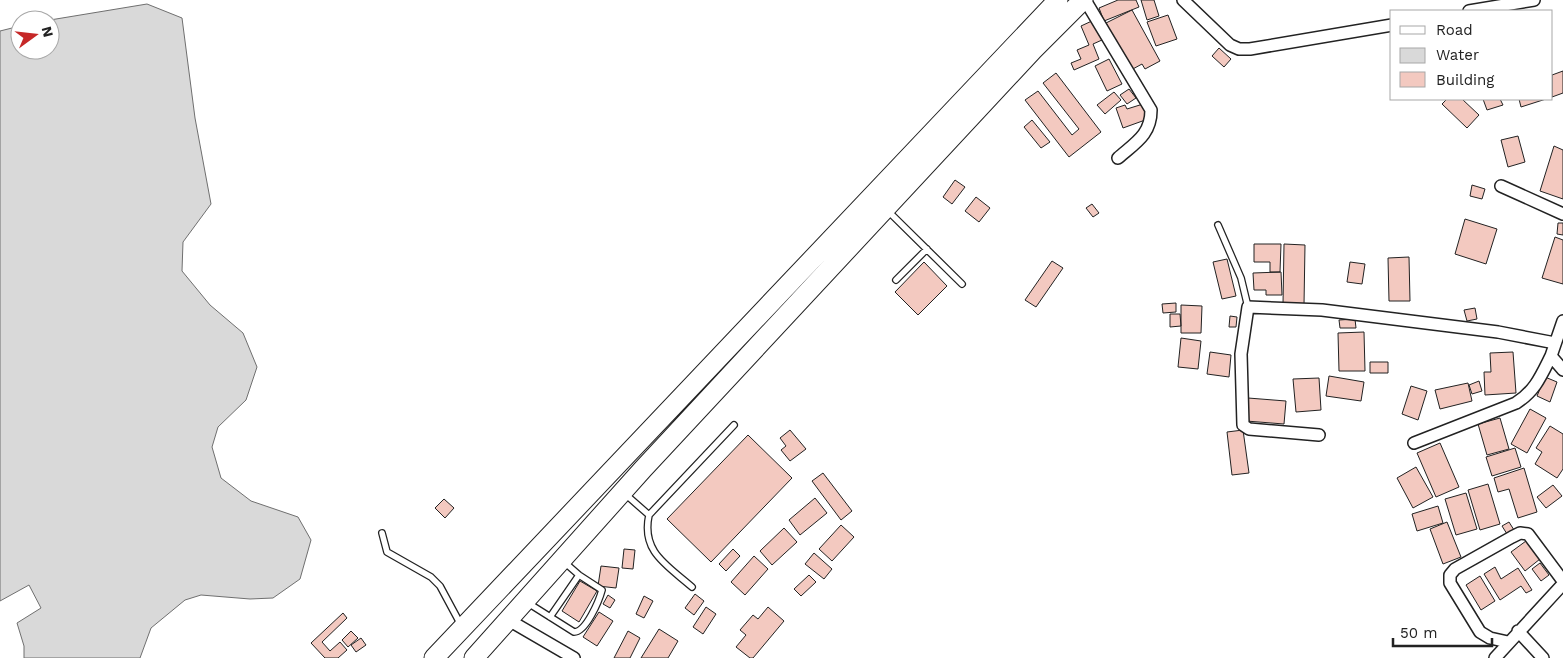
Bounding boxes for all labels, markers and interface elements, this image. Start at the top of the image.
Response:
north arrow [10,10,60,60]
legend [1390,10,1553,100]
text: Road [1436,21,1473,39]
text: N [38,25,57,39]
text: Water [1436,46,1479,64]
text: Building [1436,71,1494,89]
scale bar [1393,616,1492,648]
text: 50 m [1400,624,1437,642]

